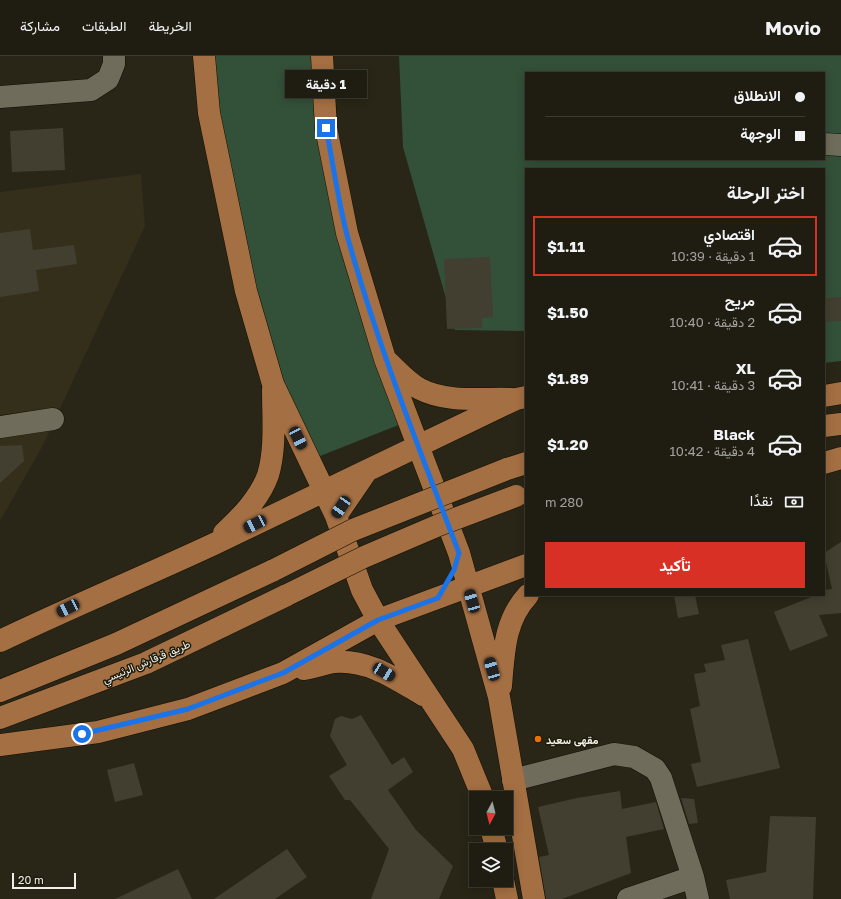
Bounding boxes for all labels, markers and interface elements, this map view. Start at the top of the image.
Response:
text: Movio [765,16,821,39]
text: مشاركة [20,17,60,34]
text: الطبقات [82,17,126,34]
text: الخريطة [148,17,192,34]
callout: 1 دقيقة [285,70,367,98]
text: 1 دقيقة [306,76,346,92]
text: الانطلاق [734,86,781,104]
route end [317,119,335,137]
text: الوجهة [740,124,781,142]
text: اختر الرحلة [727,181,805,203]
text: اقتصادي [703,225,755,243]
icon: car [767,228,803,264]
text: $1.11 [547,237,585,255]
text: 1 دقيقة · 10:39 [671,248,755,264]
text: مريح [725,291,755,309]
icon: car [767,294,803,330]
text: $1.50 [547,303,588,321]
text: 2 دقيقة · 10:40 [669,314,755,330]
text: XL [736,359,755,377]
icon: car [767,360,803,396]
text: $1.89 [547,369,589,387]
text: 3 دقيقة · 10:41 [671,377,755,393]
car [287,425,309,451]
text: Black [713,425,755,443]
icon: car [767,426,803,462]
text: $1.20 [547,435,588,453]
text: 4 دقيقة · 10:42 [670,443,755,459]
text: نقدًا [750,491,773,509]
icon: cash [783,491,805,513]
car [329,494,353,520]
text: 280 m [545,494,583,510]
car [242,513,268,535]
button: تأكيد [545,542,805,588]
car [463,588,481,614]
car [55,597,81,619]
street label: طريق قرقارش الرئيسي [100,637,193,689]
car [483,656,501,682]
car [371,661,397,683]
route start [73,725,91,743]
place label: مقهى سعيد [546,733,598,747]
marker: مقهى سعيد [533,734,543,744]
north arrow [469,791,513,835]
map controls [469,791,513,887]
button: layers [469,843,513,887]
scale bar [12,871,76,890]
text: 20 m [18,873,44,886]

